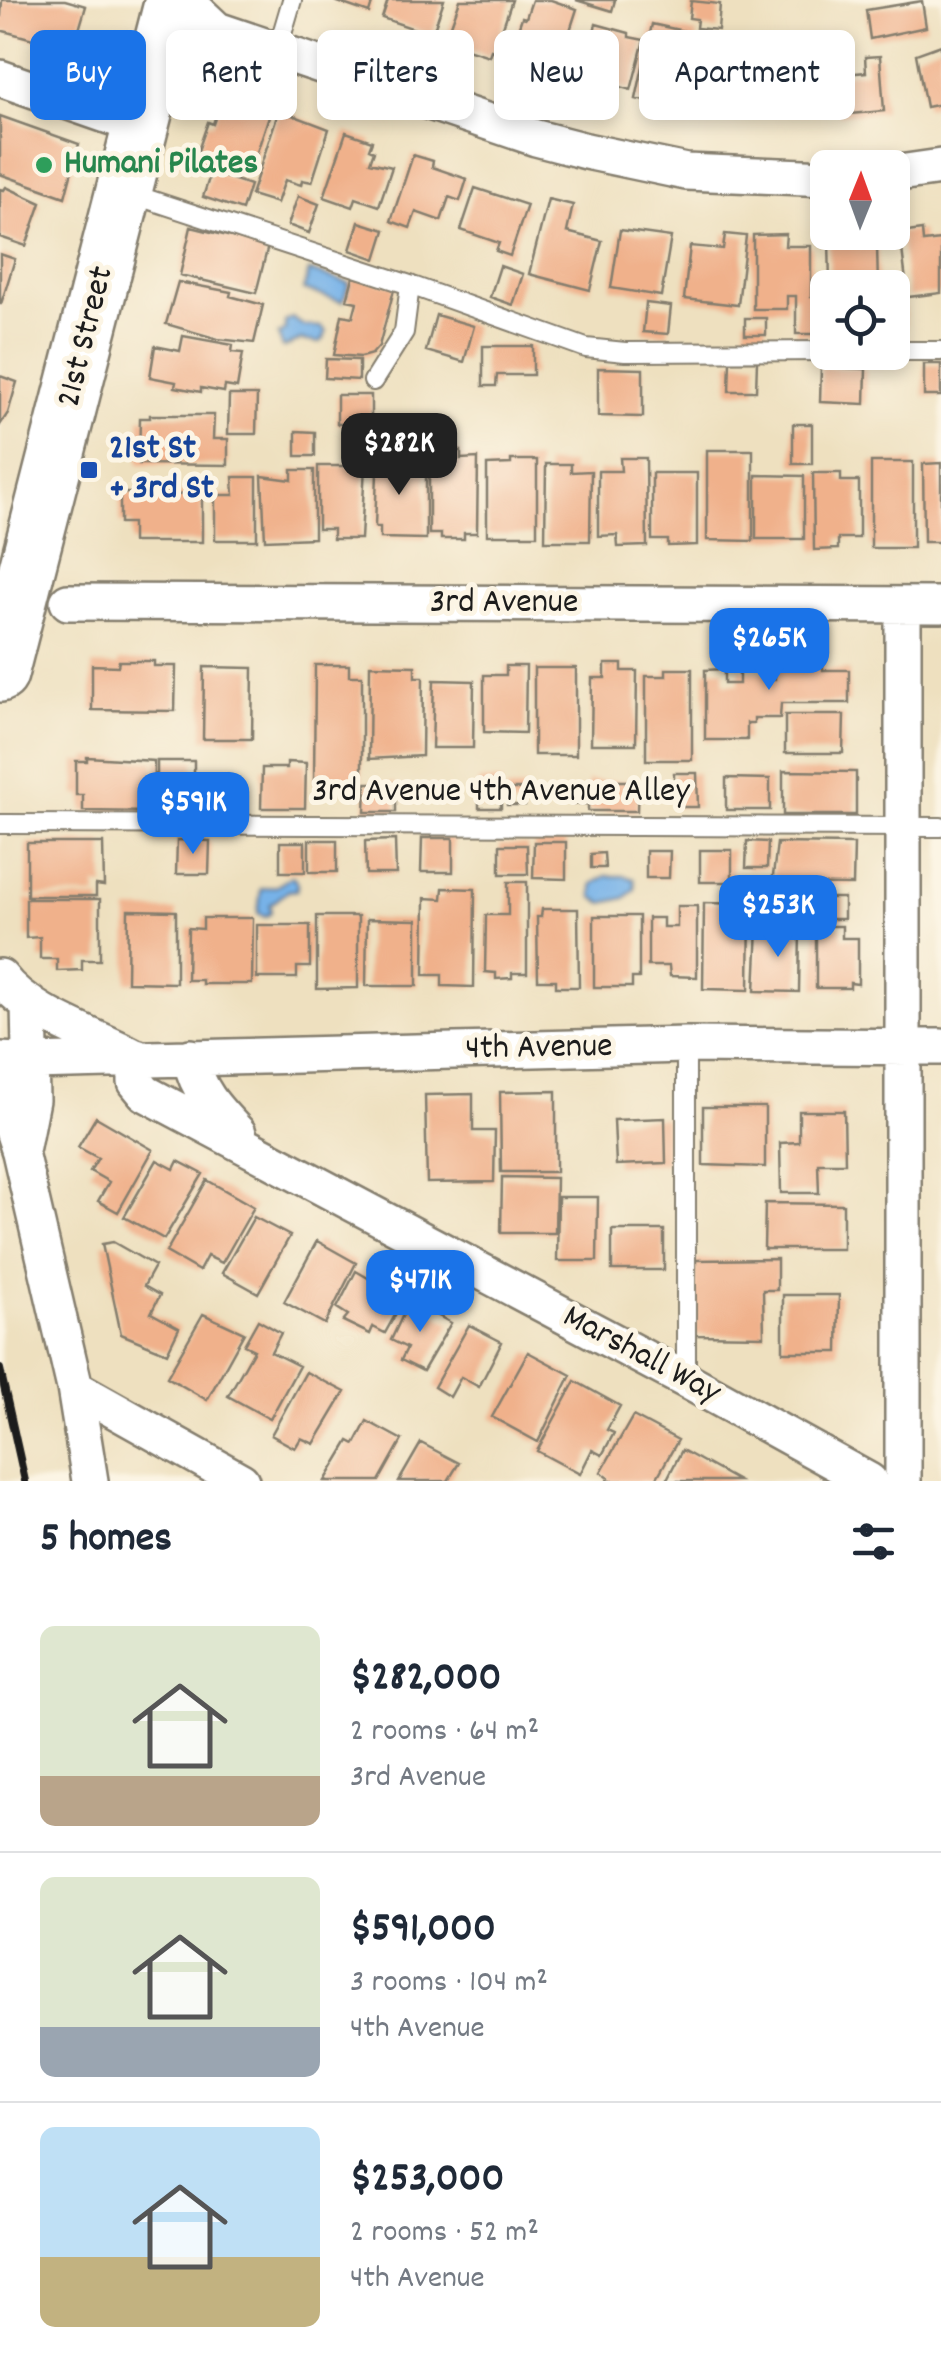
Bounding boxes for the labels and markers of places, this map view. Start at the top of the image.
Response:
place label: Humani Pilates [64,140,258,190]
marker: Humani Pilates [33,154,55,176]
pin: $282K [329,413,469,498]
place label: 21st St + 3rd St [109,425,214,515]
marker: 21st St + 3rd St [78,459,100,481]
pin: $265K [699,608,839,693]
pin: $591K [123,772,263,857]
pin: $253K [708,875,848,960]
pin: $471K [350,1250,490,1335]

